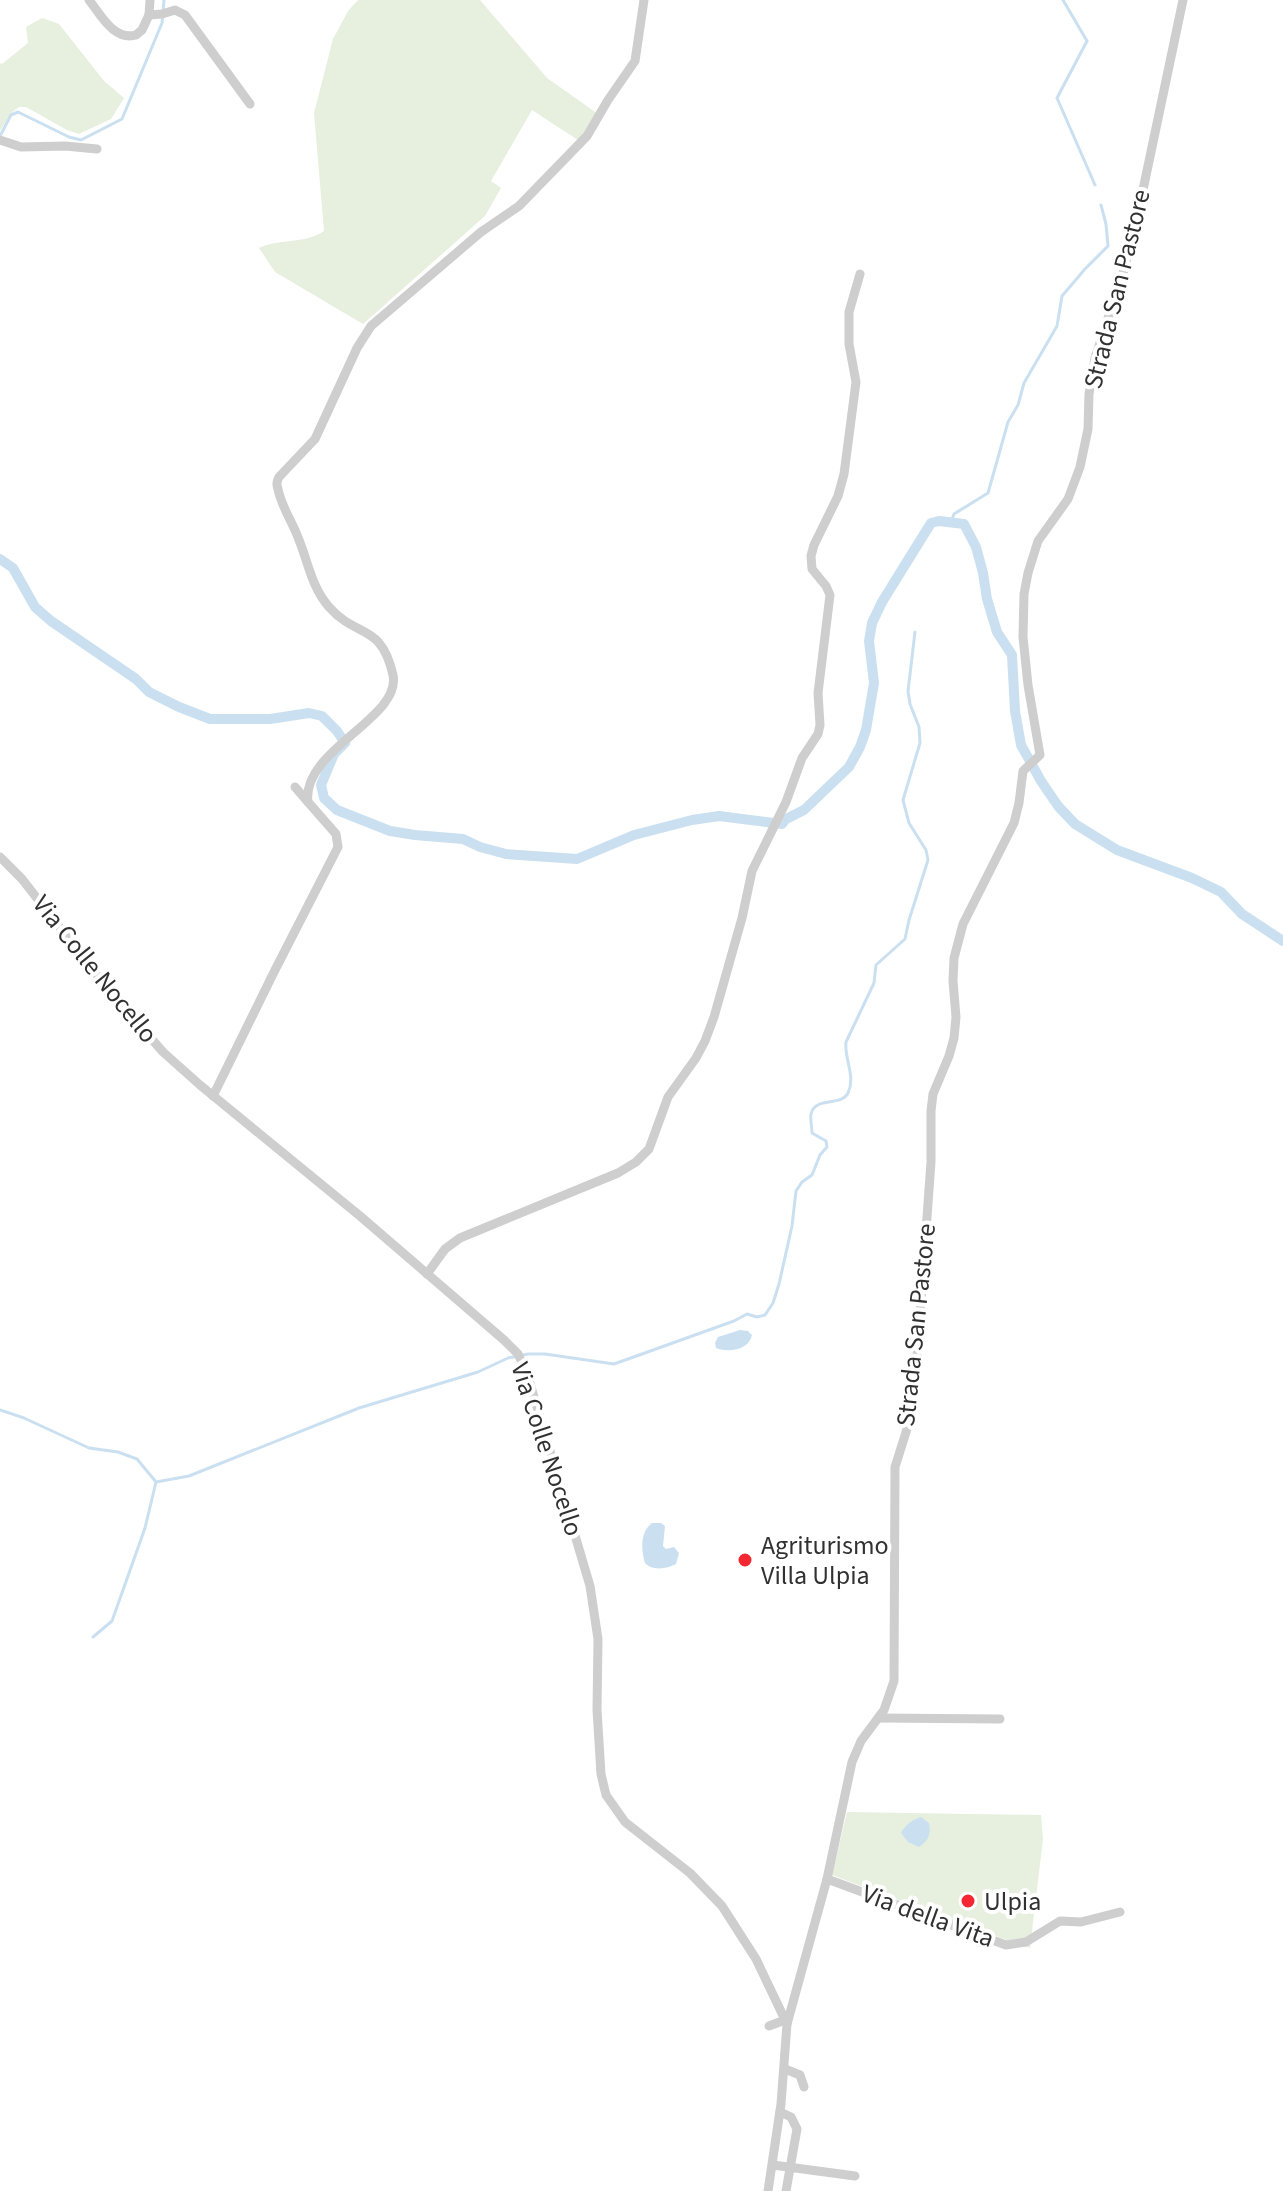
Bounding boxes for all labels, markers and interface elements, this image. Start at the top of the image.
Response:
street label: Strada San Pastore [1074,186,1160,392]
street label: Via Colle Nocello [24,887,166,1051]
street label: Strada San Pastore [887,1222,945,1428]
street label: Via Colle Nocello [501,1357,593,1541]
place label: Agriturismo Villa Ulpia [761,1527,889,1594]
marker: Agriturismo Villa Ulpia [736,1551,754,1569]
street label: Via della Vita [857,1875,999,1957]
place label: Ulpia [984,1883,1041,1920]
marker: Ulpia [959,1892,977,1910]

